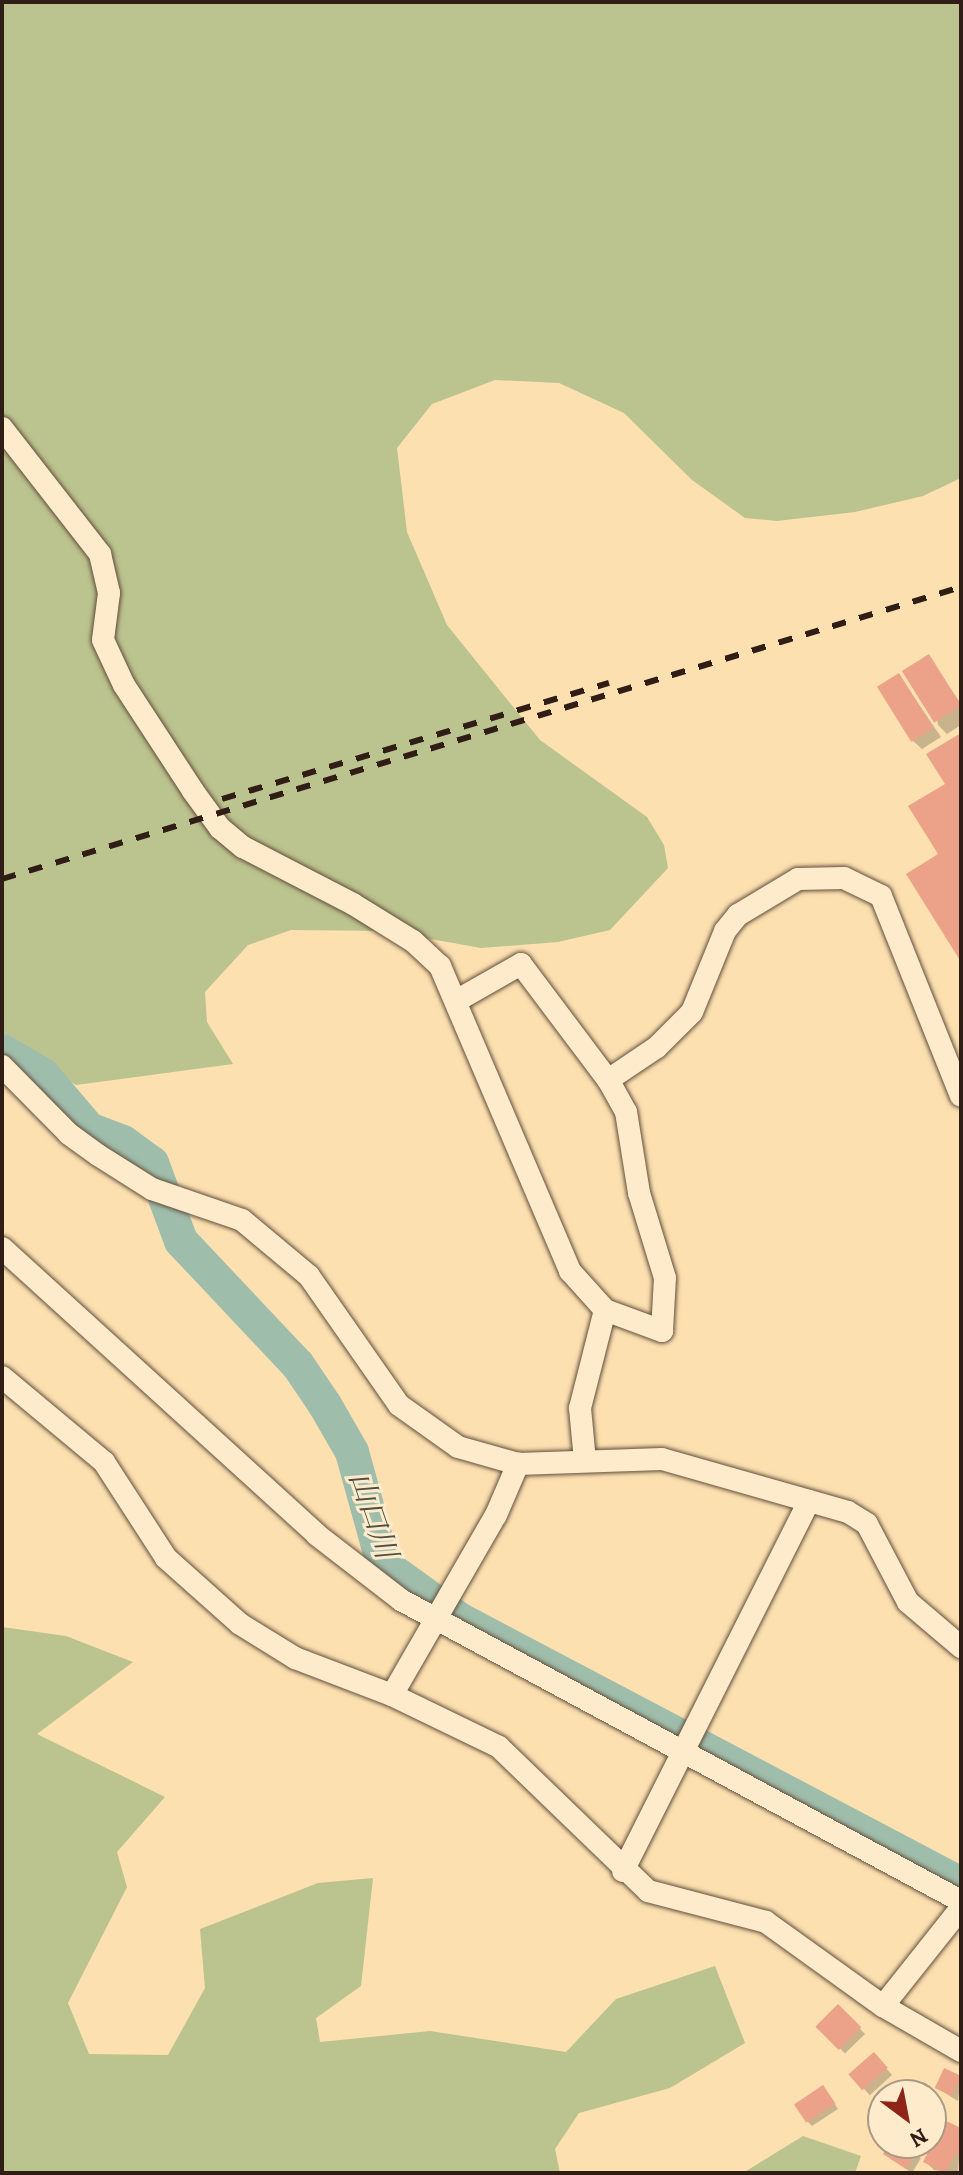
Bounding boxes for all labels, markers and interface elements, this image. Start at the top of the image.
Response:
water label: 山口川 [341,1467,405,1563]
north arrow [867,2079,947,2159]
text: N [904,2121,933,2155]

